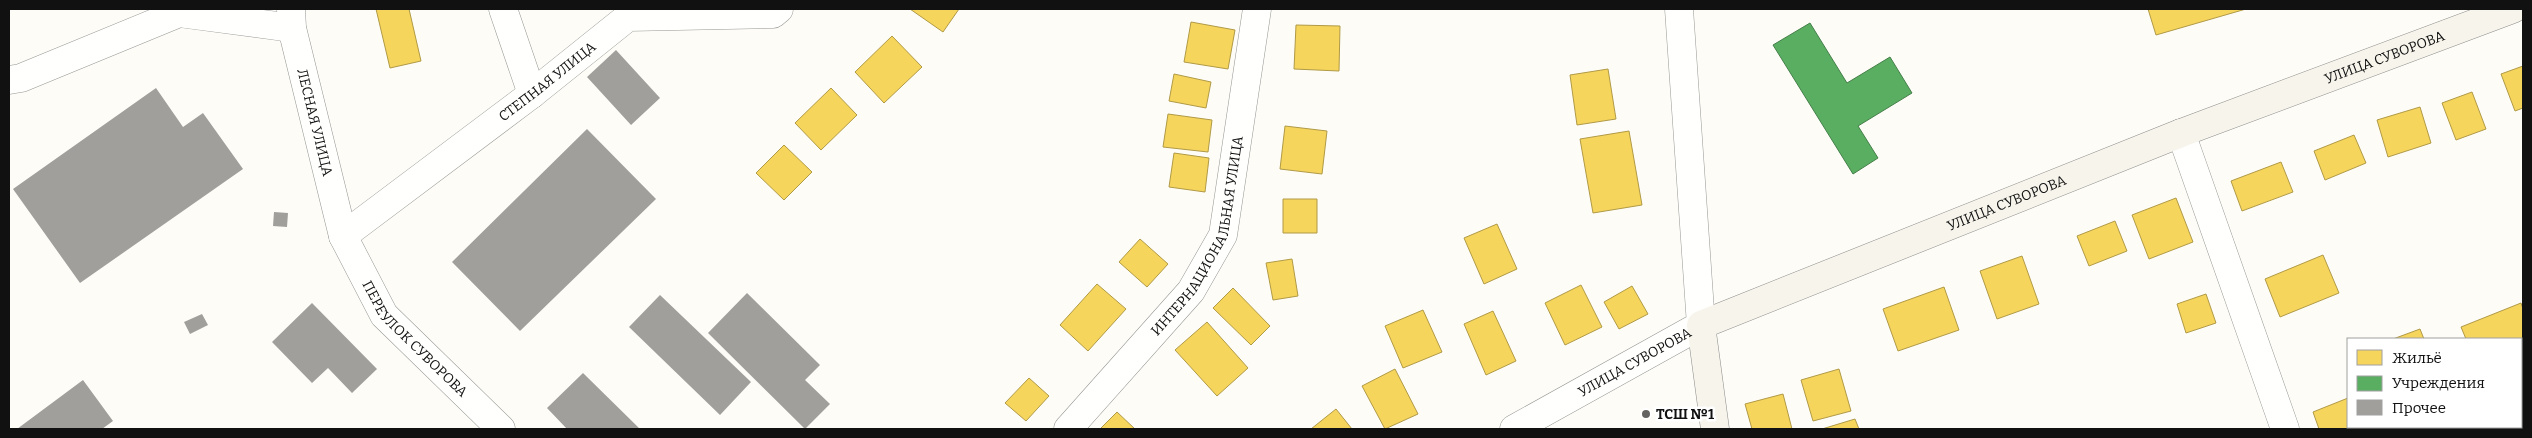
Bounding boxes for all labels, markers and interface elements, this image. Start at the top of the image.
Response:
street label: УЛИЦА СУВОРОВА [2322,27,2447,87]
street label: СТЕПНАЯ УЛИЦА [495,38,599,125]
street label: ЛЕСНАЯ УЛИЦА [294,67,336,178]
street label: ИНТЕРНАЦИОНАЛЬНАЯ УЛИЦА [1147,135,1246,339]
street label: УЛИЦА СУВОРОВА [1944,171,2069,234]
street label: ПЕРЕУЛОК СУВОРОВА [359,277,471,400]
street label: УЛИЦА СУВОРОВА [1575,324,1694,400]
legend [2347,338,2522,428]
text: Жильё [2392,349,2442,367]
text: Учреждения [2392,374,2485,392]
text: Прочее [2392,399,2446,417]
place label: ТСШ №1 [1656,406,1714,423]
marker: ТСШ №1 [1640,408,1652,420]

